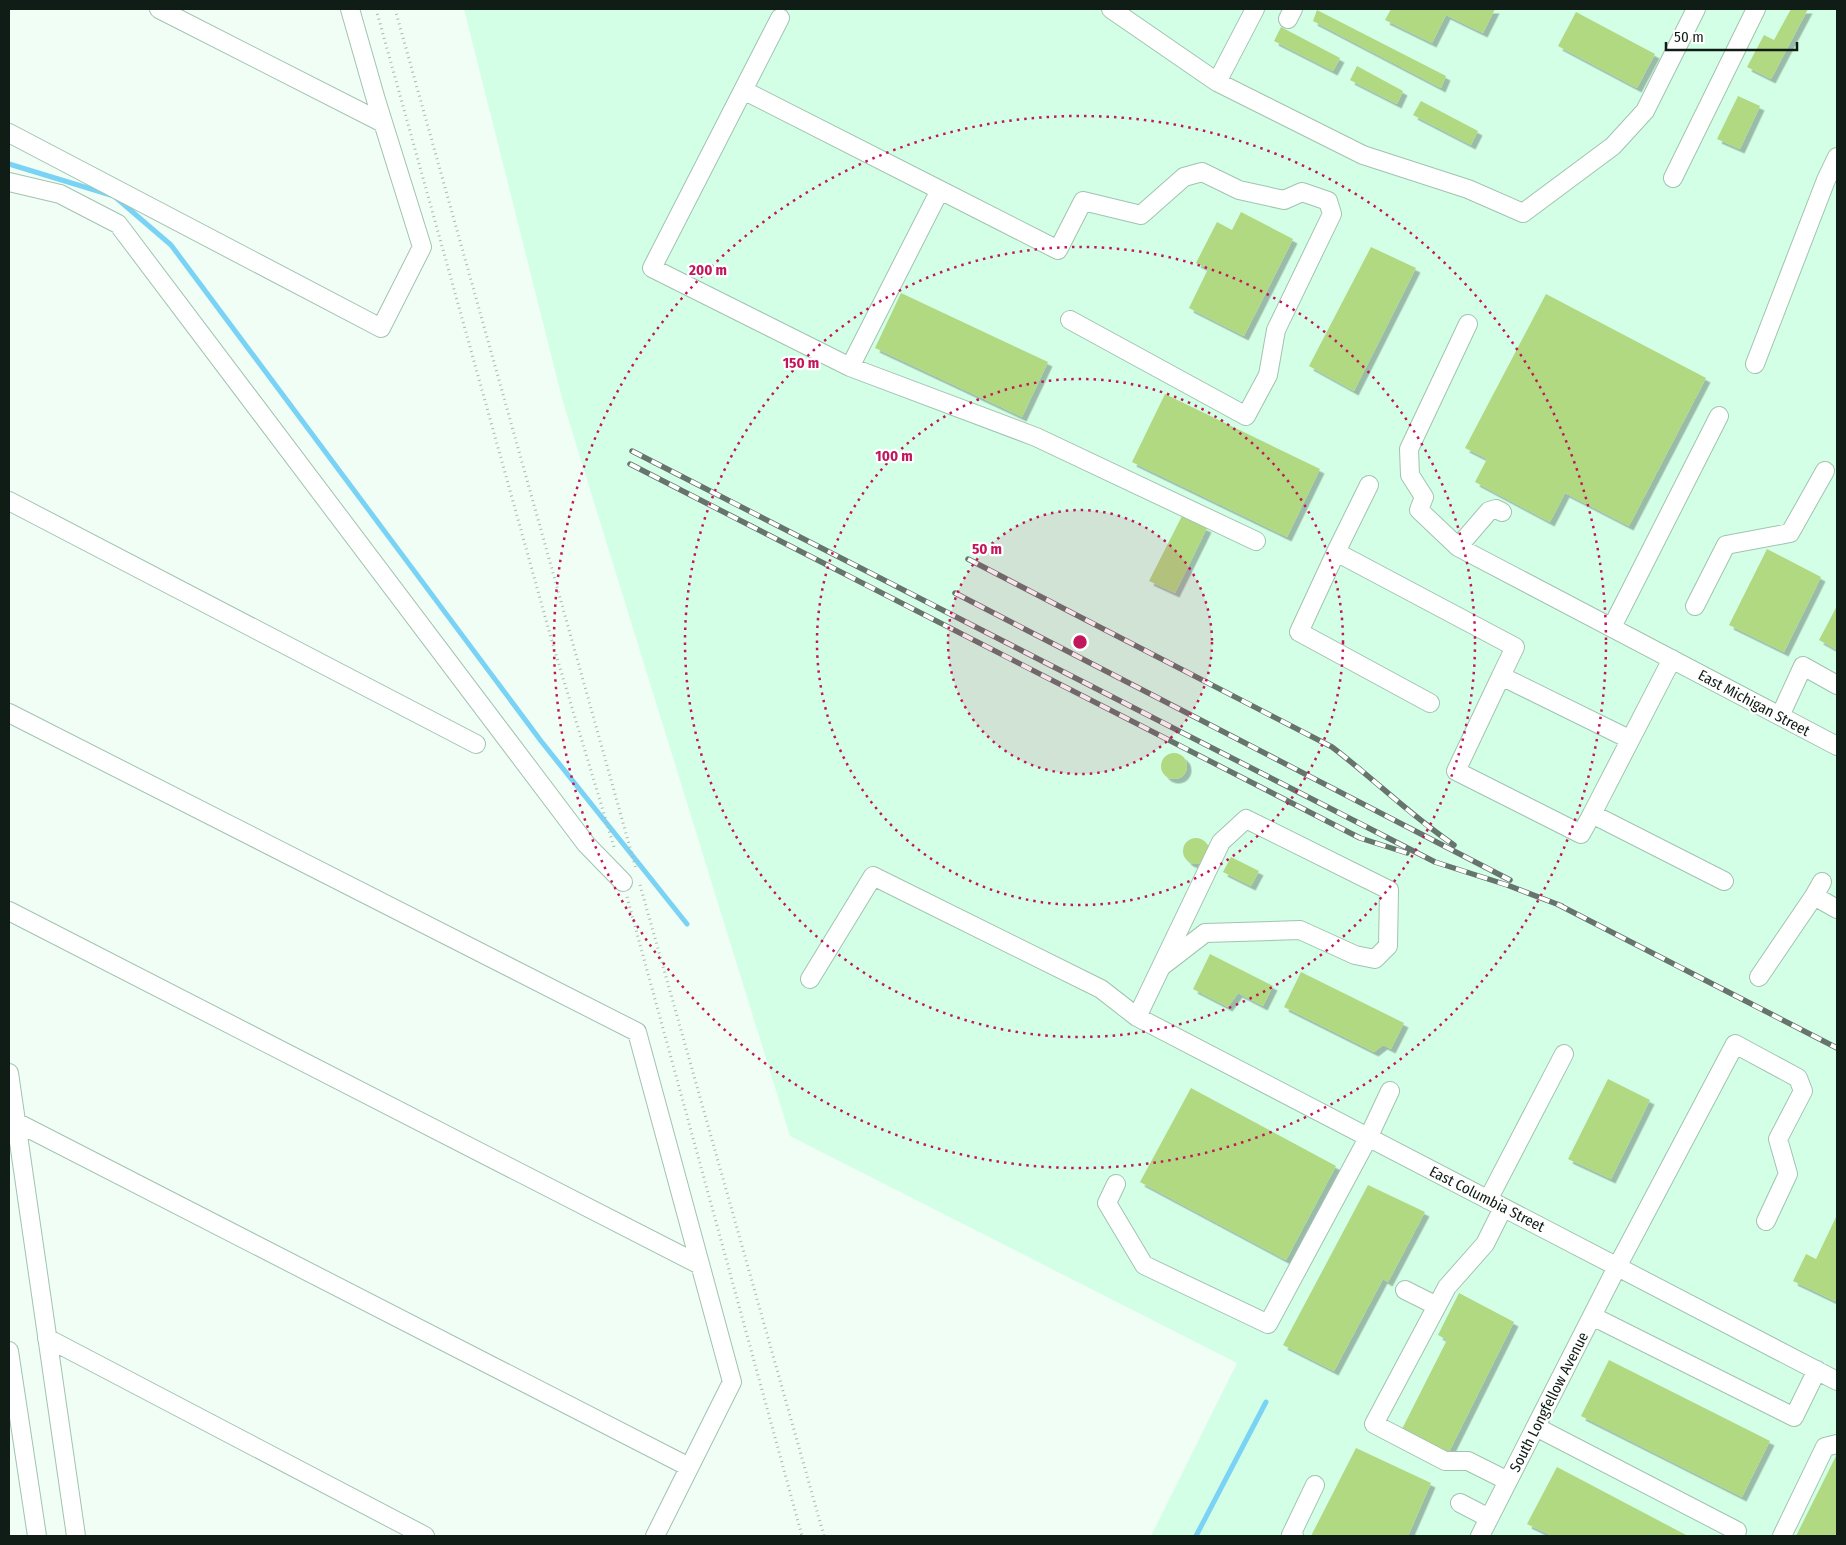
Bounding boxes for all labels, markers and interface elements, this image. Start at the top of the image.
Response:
scale bar [1666,20,1797,52]
text: 50 m [1674,28,1704,46]
text: 200 m [688,261,727,279]
text: 150 m [783,354,819,372]
text: 100 m [875,447,913,465]
text: 50 m [972,540,1002,558]
centre of rings [1071,633,1089,651]
street label: East Michigan Street [1695,666,1813,740]
street label: East Columbia Street [1426,1162,1548,1236]
street label: South Longfellow Avenue [1506,1329,1592,1475]

